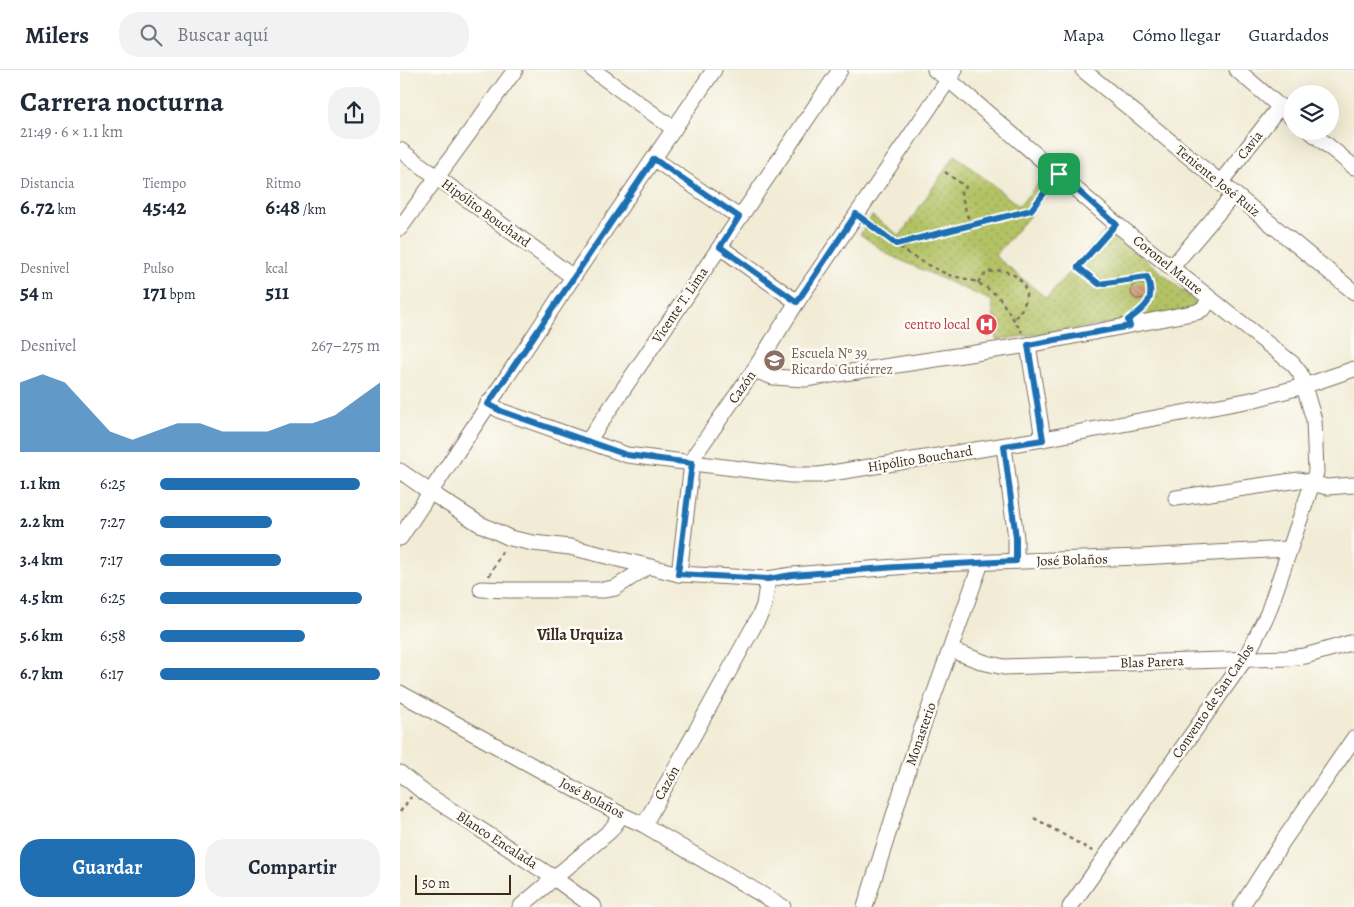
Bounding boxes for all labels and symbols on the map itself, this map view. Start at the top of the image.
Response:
street label: Cavia [1233,126,1268,163]
street label: Teniente José Ruiz [1172,141,1264,221]
pin [1038,153,1080,195]
street label: Hipólito Bouchard [438,174,535,252]
street label: Coronel Maure [1129,231,1207,299]
street label: Vicente T. Lima [647,263,713,348]
hospital icon: centro local [974,312,998,336]
place label: centro local [905,315,971,334]
place label: Escuela Nº 39 Ricardo Gutiérrez [791,344,893,379]
school or university icon: Escuela Nº 39 Ricardo Gutiérrez [763,349,787,373]
street label: Cazón [724,366,760,407]
street label: Hipólito Bouchard [866,441,974,477]
street label: José Bolaños [1036,549,1108,571]
district label: Villa Urquiza [536,624,623,646]
street label: Convento de San Carlos [1168,640,1258,762]
street label: Blas Parera [1120,651,1185,673]
street label: Monasterio [901,700,941,768]
street label: Cazón [650,762,684,804]
street label: José Bolaños [556,773,628,823]
street label: Blanco Encalada [453,807,542,874]
scale bar [415,872,511,895]

